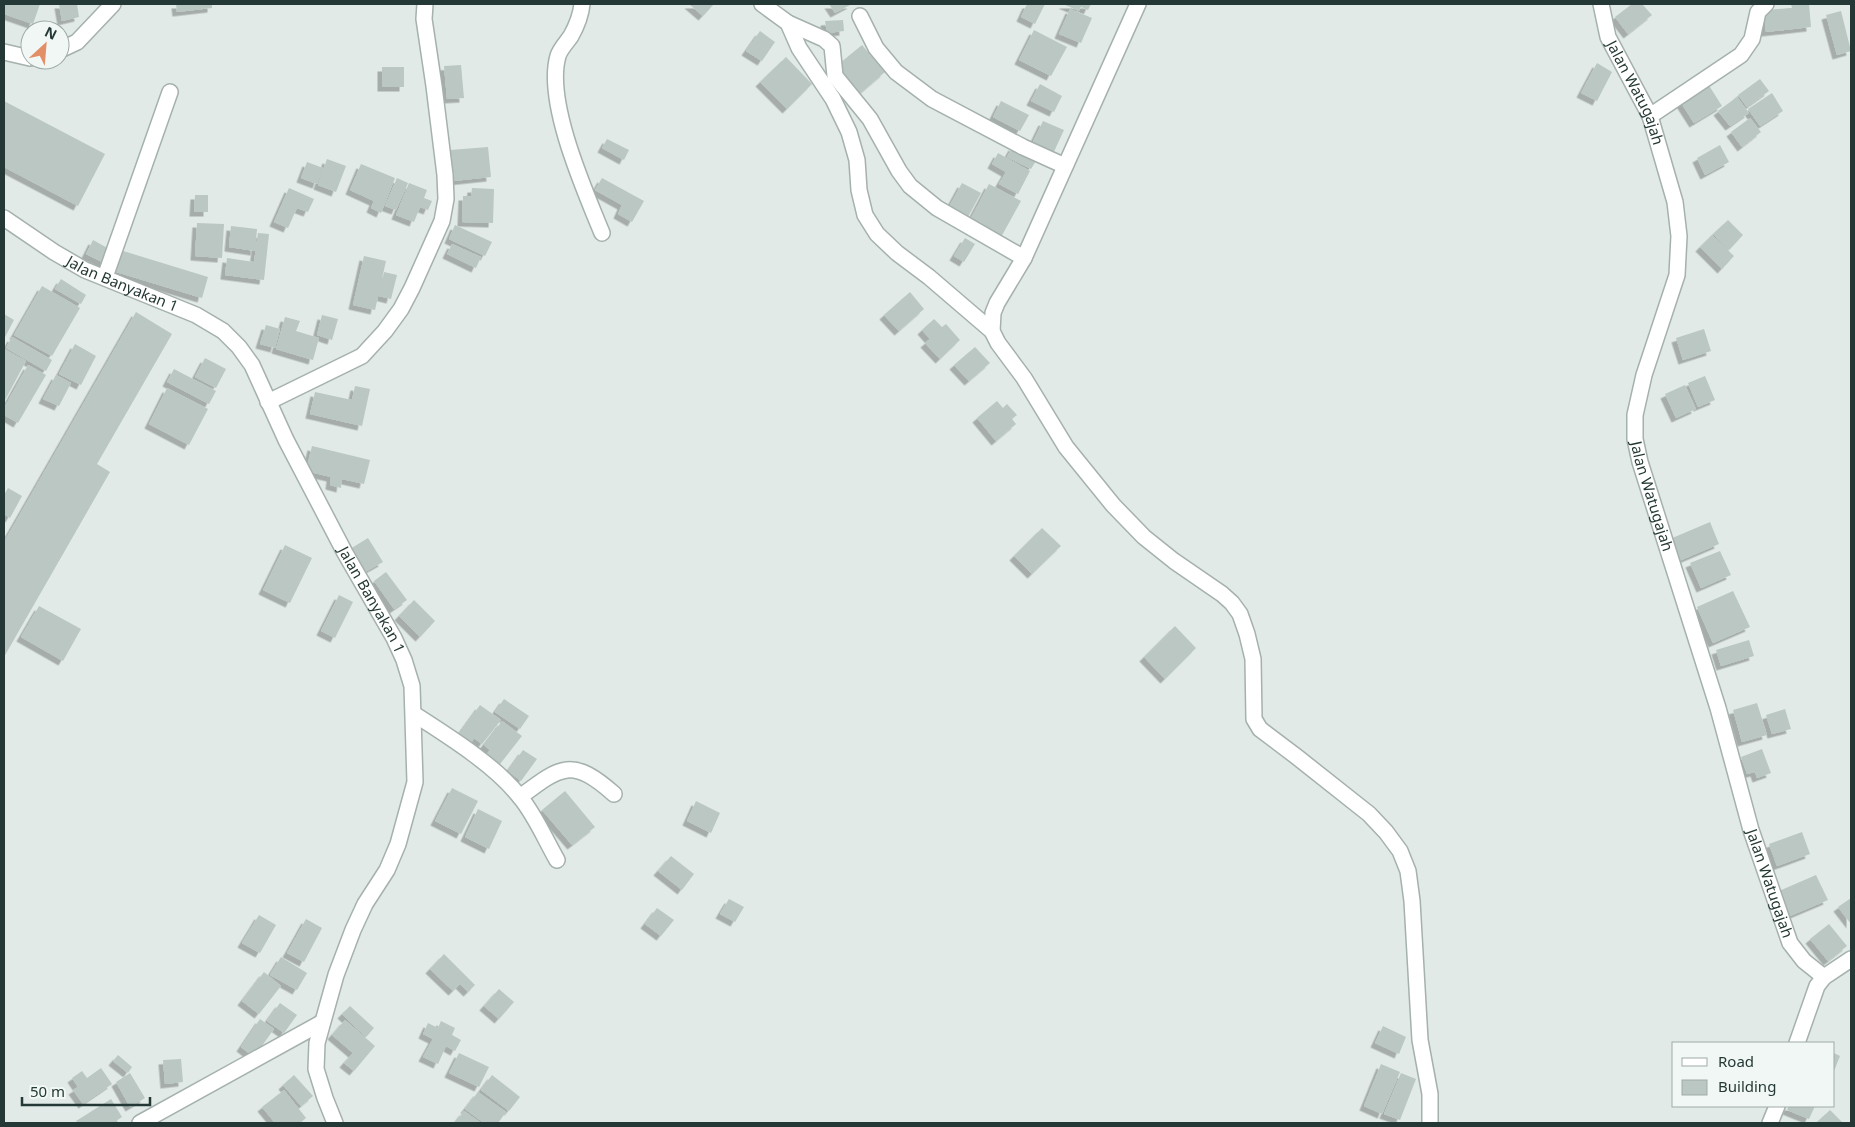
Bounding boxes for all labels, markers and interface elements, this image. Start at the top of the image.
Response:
north arrow [20,20,70,70]
text: N [42,22,60,44]
street label: Jalan Watugajah [1602,35,1669,147]
street label: Jalan Banyakan 1 [61,249,181,316]
street label: Jalan Watugajah [1626,437,1679,553]
street label: Jalan Banyakan 1 [333,541,410,656]
street label: Jalan Watugajah [1742,824,1798,940]
legend [1672,1042,1835,1107]
text: Road [1718,1051,1754,1071]
scale bar [22,1074,150,1106]
text: Building [1718,1076,1776,1096]
text: 50 m [30,1081,65,1101]

